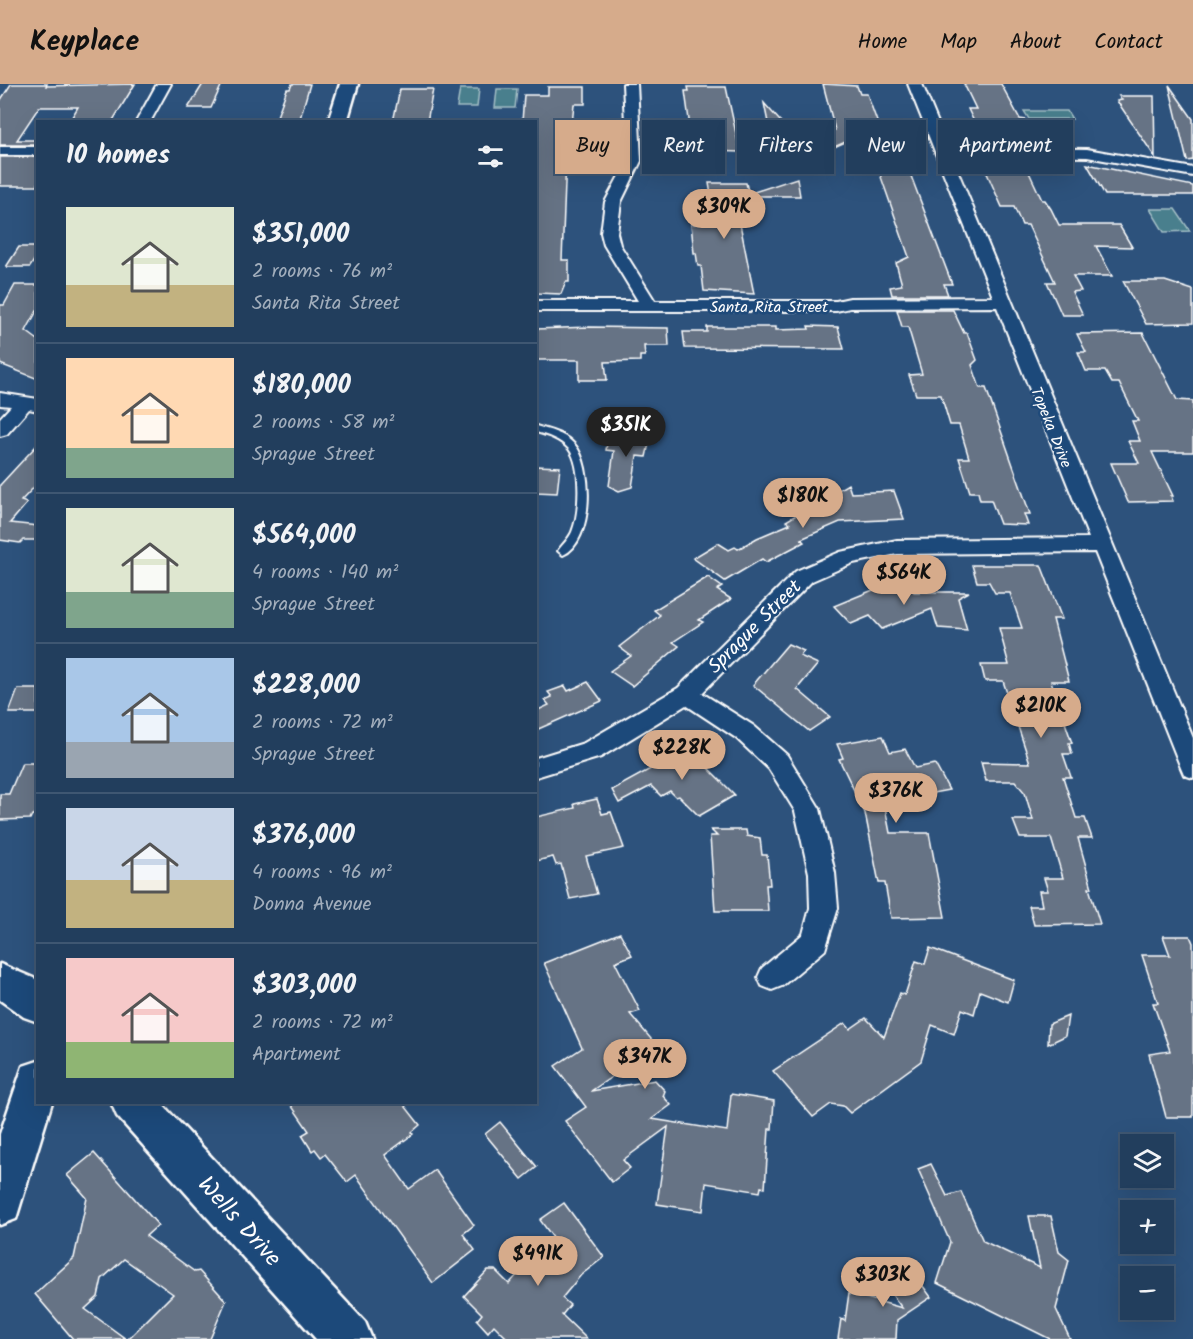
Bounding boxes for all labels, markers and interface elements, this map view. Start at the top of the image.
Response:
text: Keyplace [30,20,139,65]
text: Home [858,26,907,59]
text: Map [940,26,977,59]
text: About [1010,26,1061,59]
text: Contact [1094,26,1163,59]
chip: Buy [555,120,630,174]
chip: Rent [642,120,725,174]
chip: Filters [737,120,834,174]
chip: New [846,120,926,174]
chip: Apartment [938,120,1073,174]
text: 10 homes [66,135,170,177]
icon: filters [474,140,507,173]
pin: $309K [682,189,766,240]
text: $309K [696,192,752,224]
text: $351,000 [252,214,349,256]
icon: home [114,231,186,303]
text: 2 rooms · 76 m² [252,256,392,288]
text: Santa Rita Street [252,288,400,320]
street label: Santa Rita Street [710,295,829,320]
text: $180,000 [252,365,351,407]
icon: home [114,382,186,454]
street label: Topeka Drive [1023,383,1078,472]
text: 2 rooms · 58 m² [252,407,394,439]
pin: $351K [584,407,668,458]
text: $351K [601,410,651,442]
text: Sprague Street [252,439,375,471]
pin: $180K [761,478,845,529]
text: $180K [777,481,829,513]
text: $564,000 [252,515,356,557]
icon: home [114,532,186,604]
pin: $564K [862,555,946,606]
text: 4 rooms · 140 m² [252,557,398,589]
text: $564K [876,558,932,590]
street label: Sprague Street [701,572,810,682]
text: Sprague Street [252,589,375,621]
text: $228,000 [252,665,360,707]
icon: home [114,682,186,754]
pin: $210K [999,688,1083,739]
text: $210K [1015,691,1067,723]
text: 2 rooms · 72 m² [252,707,393,739]
pin: $228K [640,730,724,781]
text: $228K [653,733,712,765]
text: Sprague Street [252,739,375,771]
pin: $376K [854,773,938,824]
text: $376K [868,776,924,808]
text: $376,000 [252,815,355,857]
icon: home [114,832,186,904]
text: 4 rooms · 96 m² [252,857,392,889]
text: Donna Avenue [252,889,372,921]
text: $303,000 [252,965,356,1007]
icon: home [114,982,186,1054]
text: 2 rooms · 72 m² [252,1007,393,1039]
text: Apartment [252,1039,341,1071]
pin: $347K [603,1039,687,1090]
text: $347K [617,1042,673,1074]
map controls [1120,1134,1174,1320]
button: layers [1120,1134,1174,1188]
street label: Wells Drive [187,1168,291,1277]
button: + [1120,1200,1174,1254]
pin: $491K [496,1236,580,1287]
text: $491K [513,1239,563,1271]
pin: $303K [841,1257,925,1308]
text: $303K [855,1260,911,1292]
button: − [1120,1266,1174,1320]

